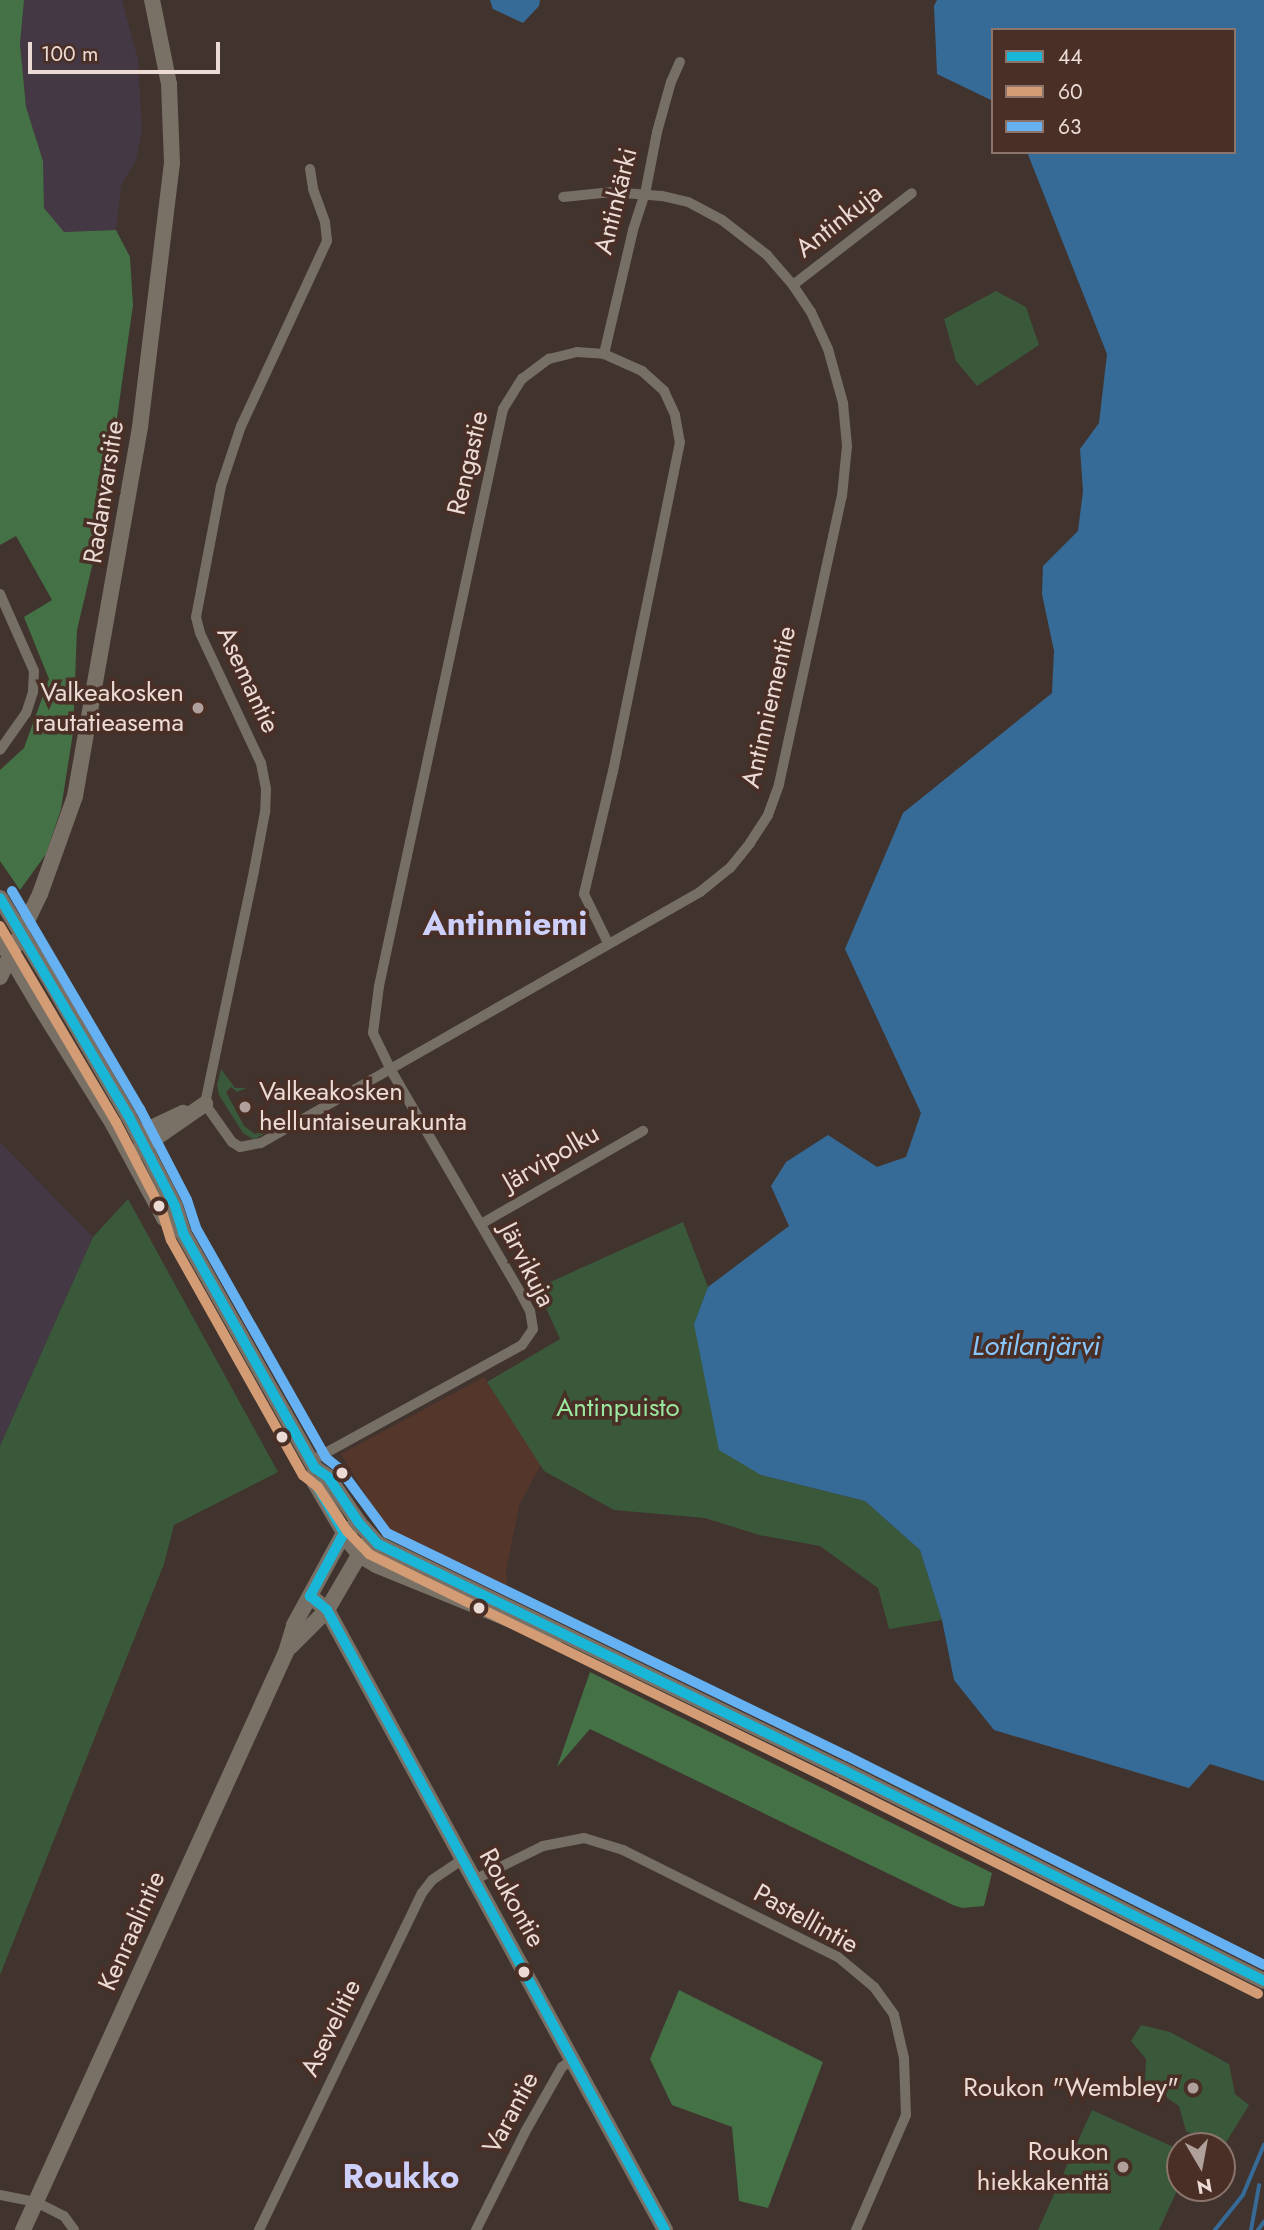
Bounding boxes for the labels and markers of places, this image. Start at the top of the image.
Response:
place label: Valkeakosken rautatieasema [35,677,184,738]
marker: Valkeakosken rautatieasema [190,700,206,716]
place label: Valkeakosken helluntaiseurakunta [259,1076,467,1138]
marker: Valkeakosken helluntaiseurakunta [237,1099,253,1115]
unlabelled marker [152,1199,166,1213]
unlabelled marker [275,1430,289,1444]
unlabelled marker [335,1466,349,1480]
unlabelled marker [472,1601,486,1615]
unlabelled marker [517,1965,531,1979]
place label: Roukon "Wembley" [963,2072,1179,2104]
marker: Roukon "Wembley" [1185,2080,1201,2096]
place label: Roukon hiekkakenttä [977,2136,1109,2198]
marker: Roukon hiekkakenttä [1115,2159,1131,2175]

